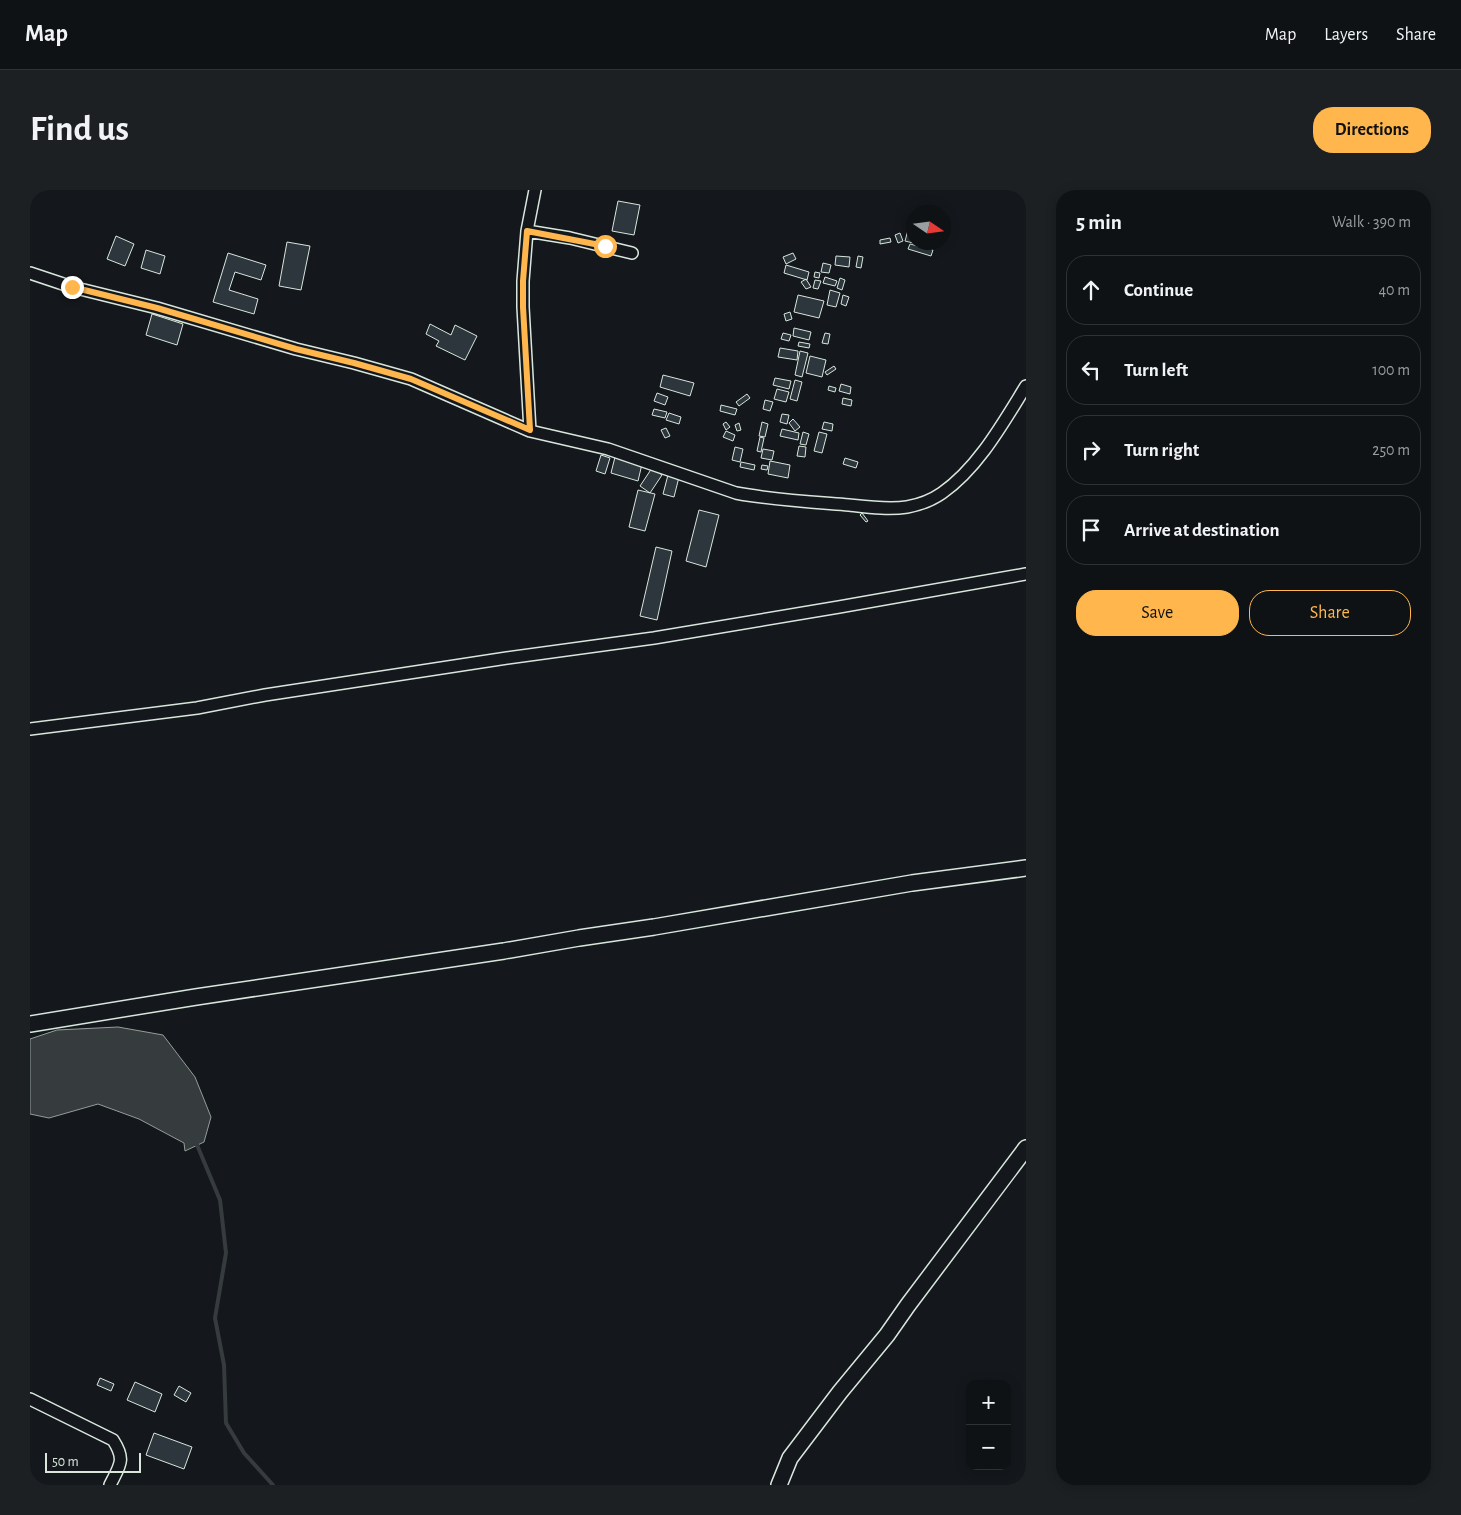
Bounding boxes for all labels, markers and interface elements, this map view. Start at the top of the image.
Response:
text: Map [25,22,68,46]
text: Map [1265,26,1296,44]
text: Layers [1324,26,1368,44]
text: Share [1396,26,1436,44]
button: Directions [1313,107,1431,153]
text: Find us [30,112,129,147]
north arrow [906,205,951,250]
text: 5 min [1076,212,1122,233]
text: Walk · 390 m [1332,214,1411,230]
route start [594,235,617,258]
route end [61,276,84,299]
icon: ahead [1077,276,1105,304]
text: Continue [1124,281,1193,300]
text: 40 m [1378,282,1410,298]
icon: left [1077,356,1105,384]
text: Turn left [1124,361,1188,380]
text: 100 m [1372,362,1410,378]
icon: right [1077,436,1105,464]
text: Turn right [1124,441,1199,460]
text: 250 m [1372,442,1410,458]
icon: arrive [1077,516,1105,544]
text: Arrive at destination [1124,521,1280,540]
button: Save [1076,590,1239,636]
button: Share [1249,590,1411,636]
map controls [966,1380,1011,1470]
button: + [966,1380,1011,1425]
button: − [966,1425,1011,1470]
scale bar [45,1450,141,1473]
text: 50 m [52,1455,79,1469]

